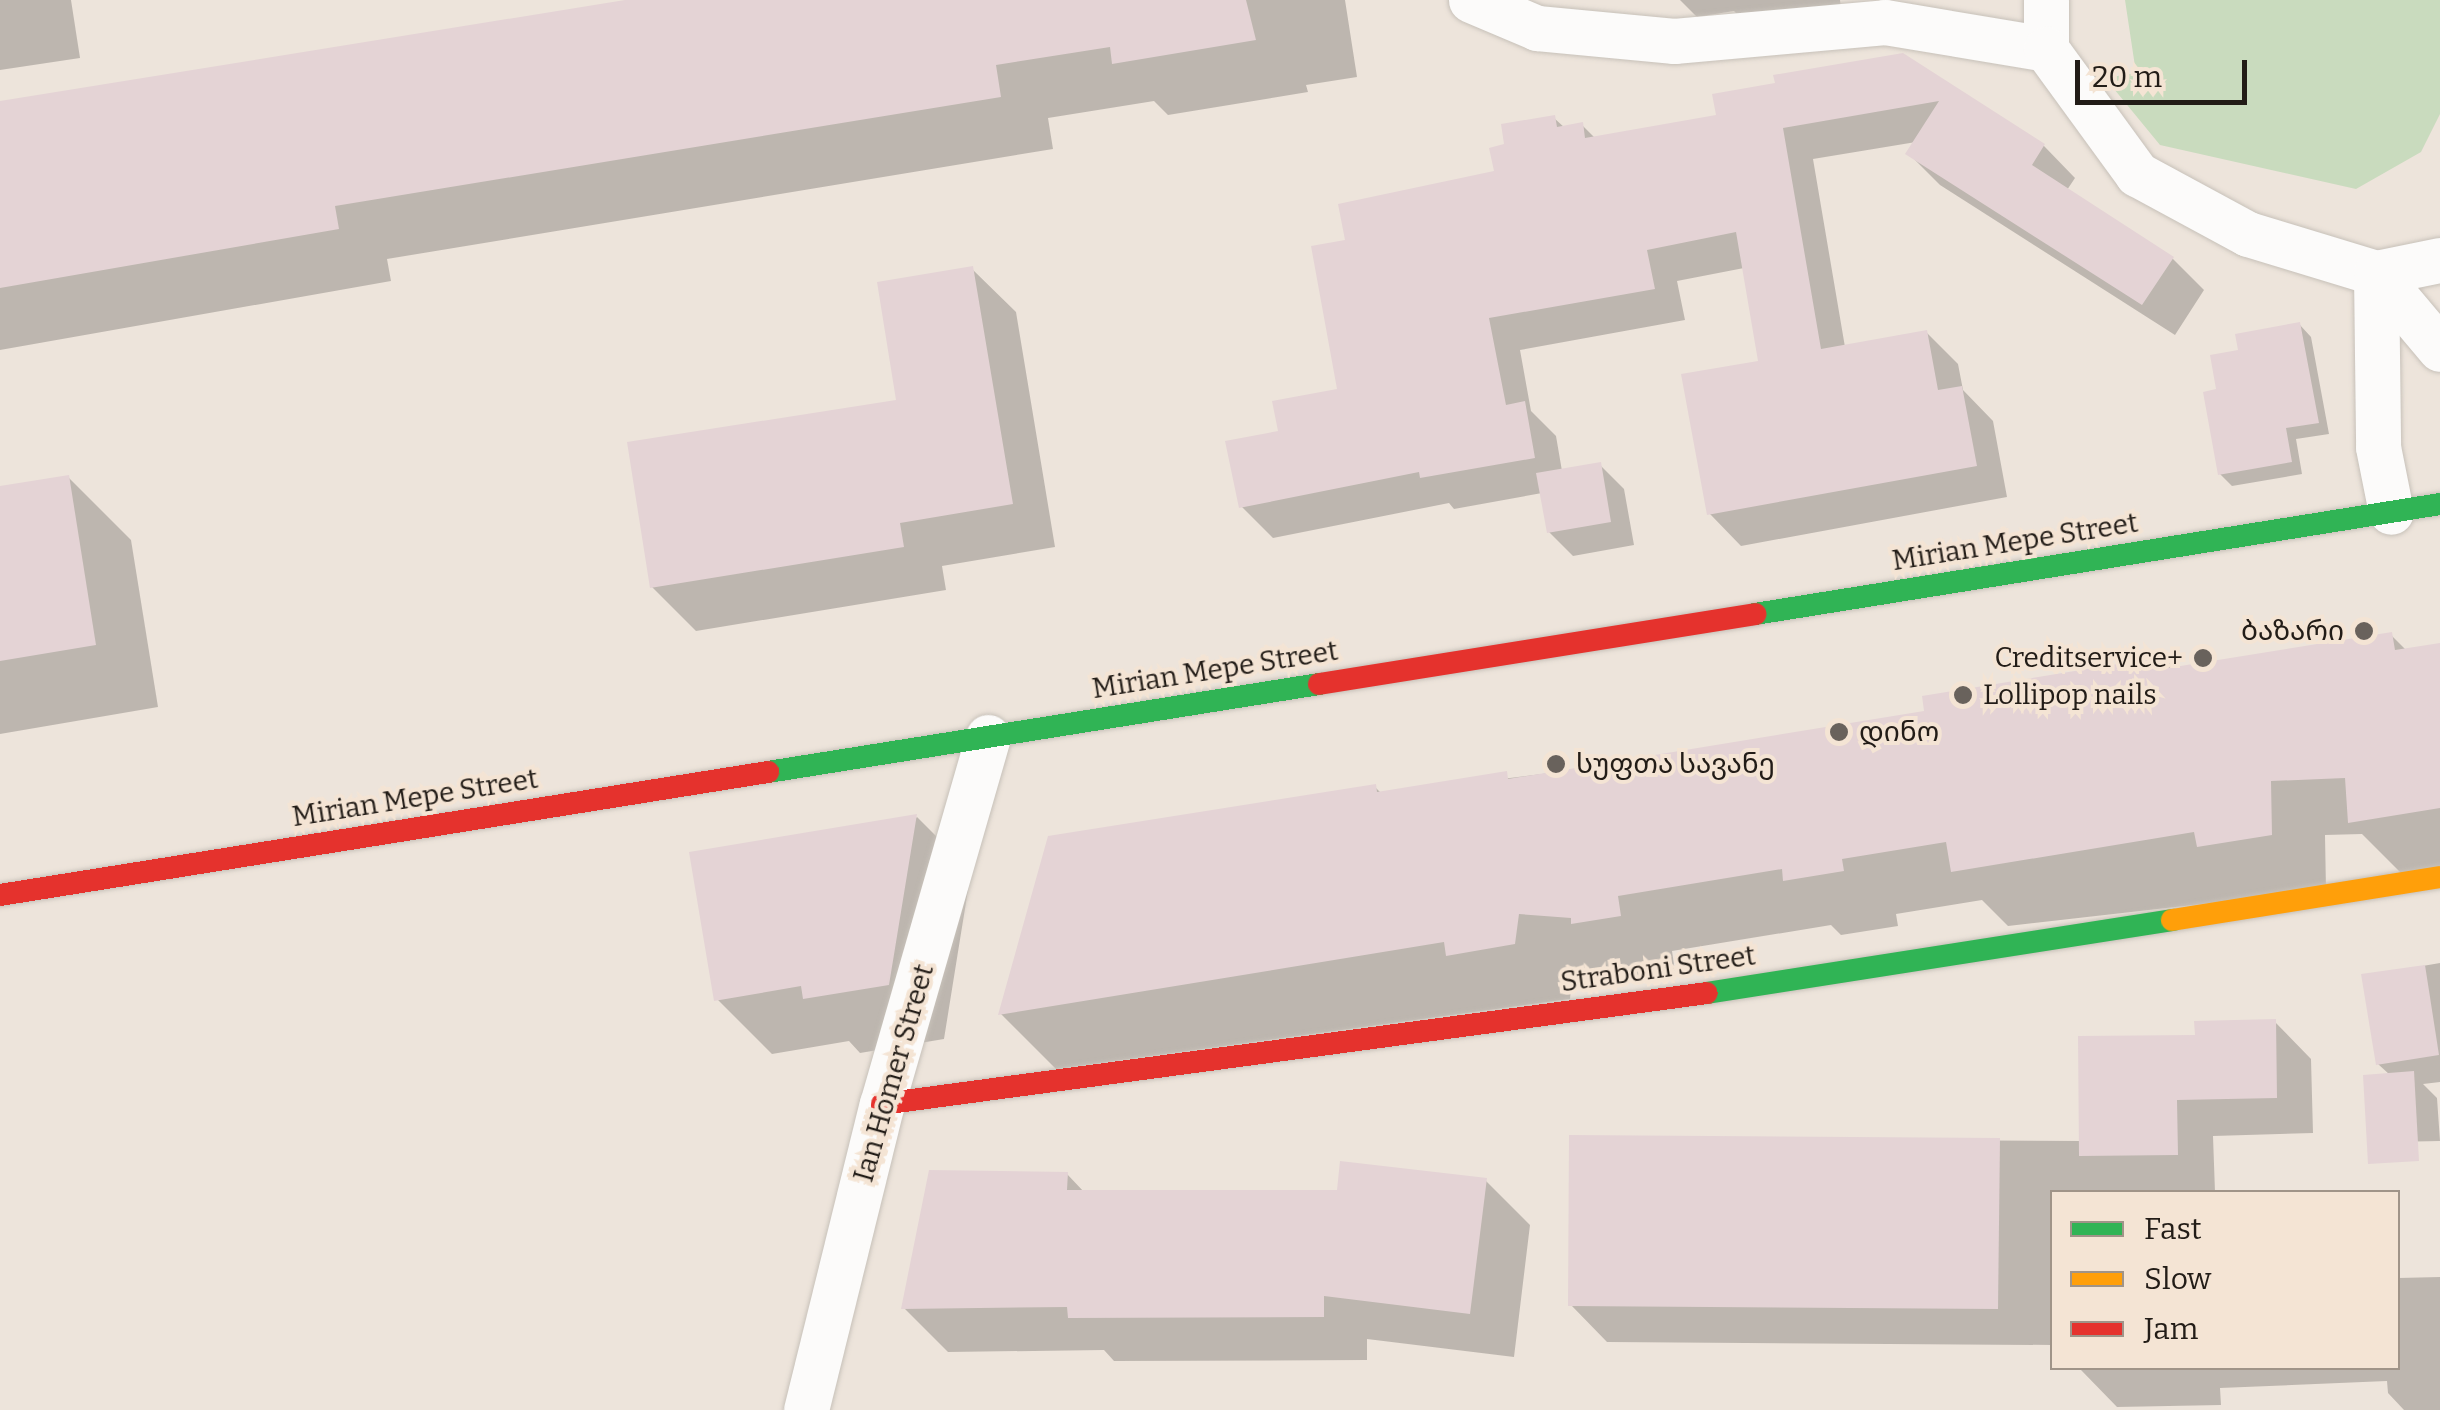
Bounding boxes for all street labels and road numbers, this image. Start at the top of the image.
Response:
street label: Mirian Mepe Street [1890,506,2140,578]
street label: Mirian Mepe Street [1090,634,1340,706]
street label: Mirian Mepe Street [290,762,540,834]
street label: Straboni Street [1558,939,1758,999]
street label: Ian Homer Street [847,960,941,1186]

